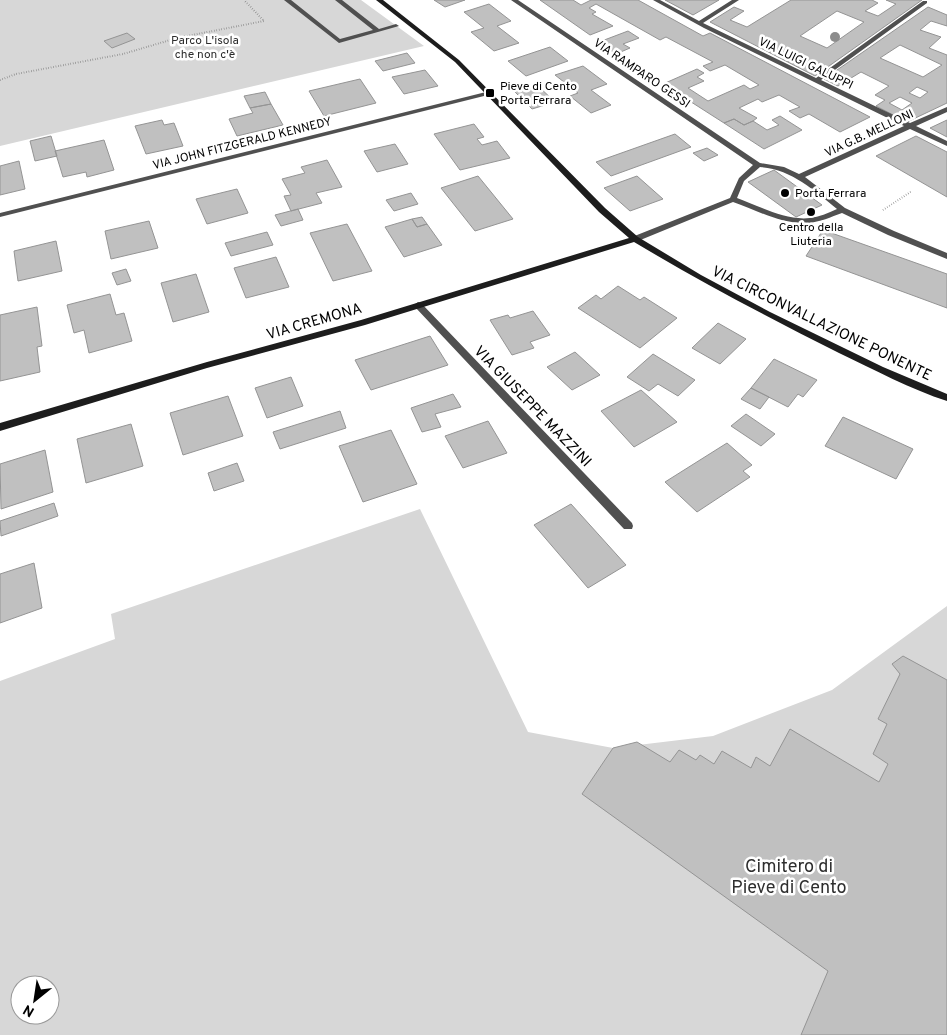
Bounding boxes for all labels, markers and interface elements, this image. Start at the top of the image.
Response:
park label: Parco L'isola che non c'è [171,33,239,63]
street label: VIA LUIGI GALUPPI [756,34,856,94]
street label: VIA RAMPARO GESSI [590,35,693,112]
place label: Pieve di Cento Porta Ferrara [500,79,577,109]
marker: Pieve di Cento Porta Ferrara [484,87,496,99]
street label: VIA G.B. MELLONI [822,106,916,162]
street label: VIA JOHN FITZGERALD KENNEDY [151,114,334,174]
place label: Porta Ferrara [795,186,866,202]
marker: Porta Ferrara [779,187,791,199]
marker: Centro della Liuteria [805,206,817,218]
place label: Centro della Liuteria [779,220,843,250]
street label: VIA CIRCONVALLAZIONE PONENTE [708,263,935,386]
street label: VIA CREMONA [264,300,364,345]
street label: VIA GIUSEPPE MAZZINI [469,342,595,472]
park label: Cimitero di Pieve di Cento [731,856,847,900]
north arrow [10,975,60,1025]
text: N [21,1000,38,1020]

